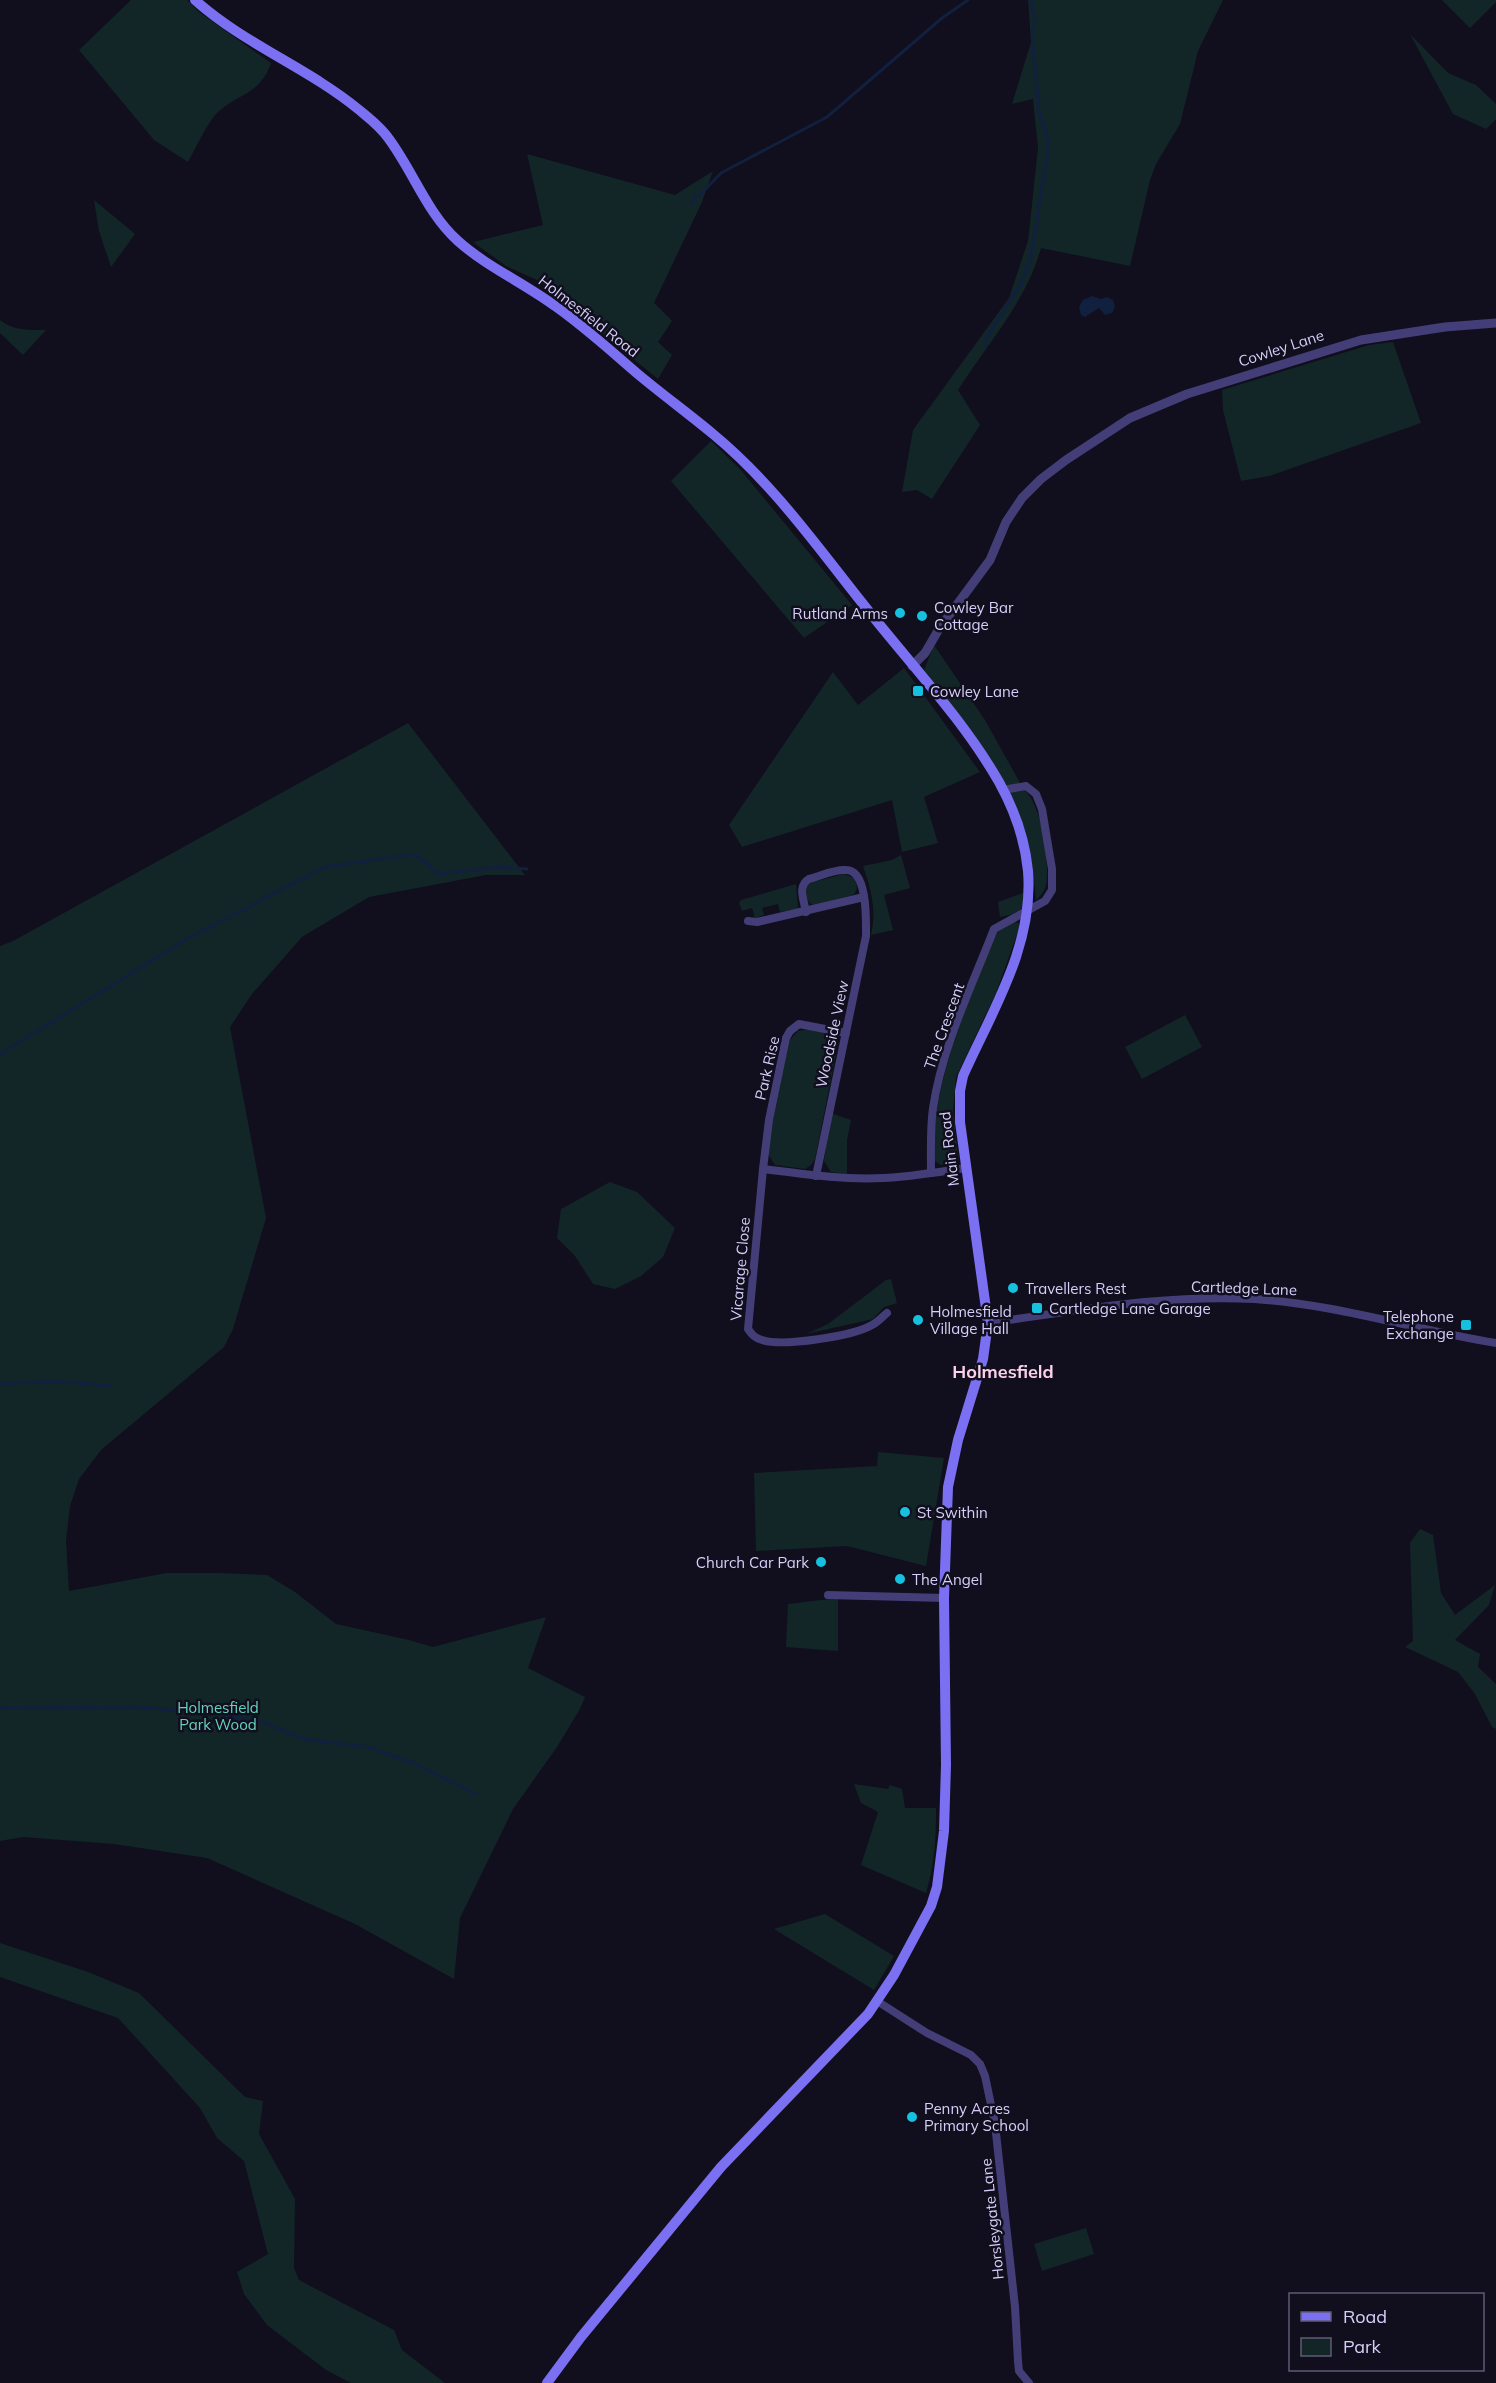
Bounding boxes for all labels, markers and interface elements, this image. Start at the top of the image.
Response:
street label: Holmesfield Road [535,271,643,361]
street label: Cowley Lane [1236,325,1326,371]
place label: Cowley Bar Cottage [934,598,1014,634]
place label: Rutland Arms [792,604,888,623]
marker: Rutland Arms [893,606,907,620]
marker: Cowley Bar Cottage [915,609,929,623]
place label: Cowley Lane [930,682,1019,701]
marker: Cowley Lane [911,684,925,698]
street label: Woodside View [811,979,853,1089]
street label: The Crescent [920,980,968,1072]
street label: Park Rise [750,1034,784,1102]
street label: Main Road [935,1111,963,1187]
street label: Vicarage Close [726,1216,754,1322]
street label: Cartledge Lane [1191,1277,1297,1299]
place label: Travellers Rest [1025,1279,1126,1298]
marker: Travellers Rest [1006,1281,1020,1295]
place label: Cartledge Lane Garage [1049,1299,1211,1318]
marker: Cartledge Lane Garage [1030,1301,1044,1315]
place label: Holmesfield Village Hall [930,1302,1012,1338]
place label: Telephone Exchange [1383,1307,1454,1343]
marker: Holmesfield Village Hall [911,1313,925,1327]
marker: Telephone Exchange [1459,1318,1473,1332]
district label: Holmesfield [952,1360,1054,1383]
place label: St Swithin [917,1503,988,1522]
marker: St Swithin [898,1505,912,1519]
place label: Church Car Park [696,1553,809,1572]
marker: Church Car Park [814,1555,828,1569]
place label: The Angel [912,1570,983,1589]
marker: The Angel [893,1572,907,1586]
park label: Holmesfield Park Wood [177,1698,259,1734]
place label: Penny Acres Primary School [924,2099,1029,2135]
marker: Penny Acres Primary School [905,2110,919,2124]
street label: Horsleygate Lane [976,2157,1008,2281]
legend [1289,2293,1484,2371]
text: Road [1343,2305,1387,2328]
text: Park [1343,2335,1382,2358]

